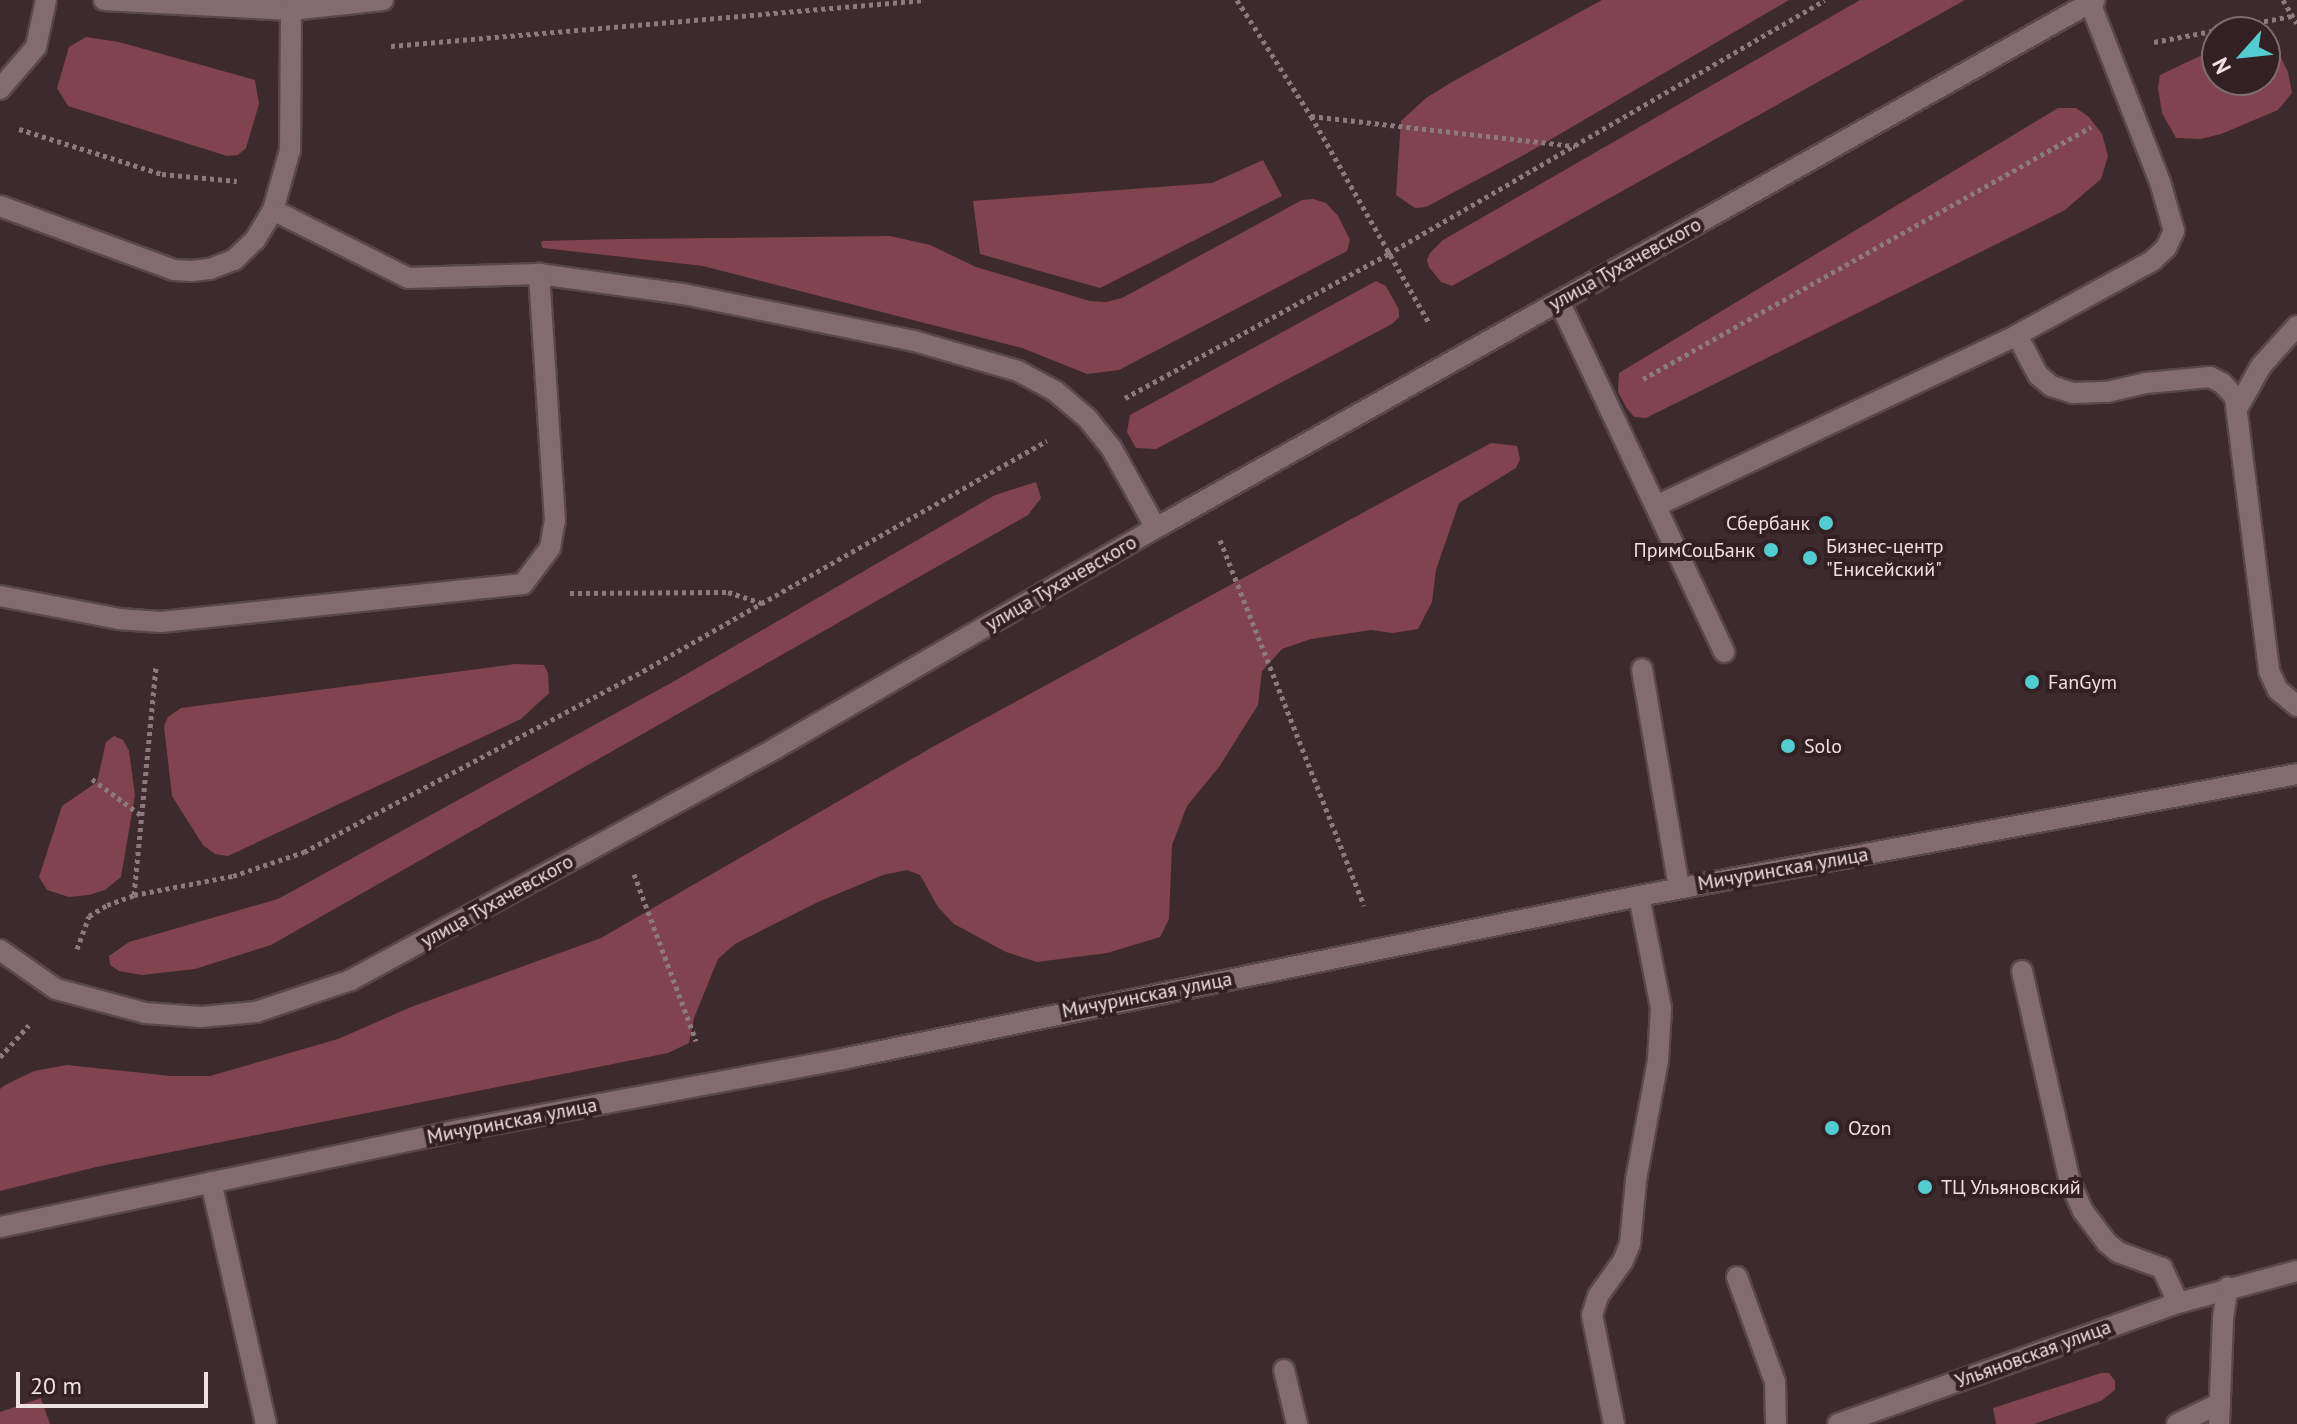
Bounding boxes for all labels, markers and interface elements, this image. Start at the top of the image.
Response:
north arrow [2201,16,2281,96]
text: N [2206,53,2237,79]
street label: улица Тухачевского [1544,212,1706,316]
place label: Сбербанк [1726,511,1810,535]
marker: Сбербанк [1817,514,1835,532]
street label: улица Тухачевского [981,530,1141,636]
place label: Бизнес-центр "Енисейский" [1826,534,1943,581]
place label: ПримСоцБанк [1634,538,1755,562]
marker: ПримСоцБанк [1762,541,1780,559]
marker: Бизнес-центр "Енисейский" [1801,549,1819,567]
place label: FanGym [2048,670,2117,694]
marker: FanGym [2023,673,2041,691]
place label: Solo [1804,734,1842,758]
marker: Solo [1779,737,1797,755]
street label: Мичуринская улица [1696,842,1870,896]
street label: улица Тухачевского [416,849,578,953]
street label: Мичуринская улица [1060,967,1234,1023]
street label: Мичуринская улица [425,1093,599,1149]
place label: Ozon [1848,1116,1891,1140]
marker: Ozon [1823,1119,1841,1137]
place label: ТЦ Ульяновский [1941,1175,2081,1199]
marker: ТЦ Ульяновский [1916,1178,1934,1196]
street label: Ульяновская улица [1952,1315,2114,1393]
scale bar [20,1356,212,1406]
text: 20 m [30,1370,82,1401]

